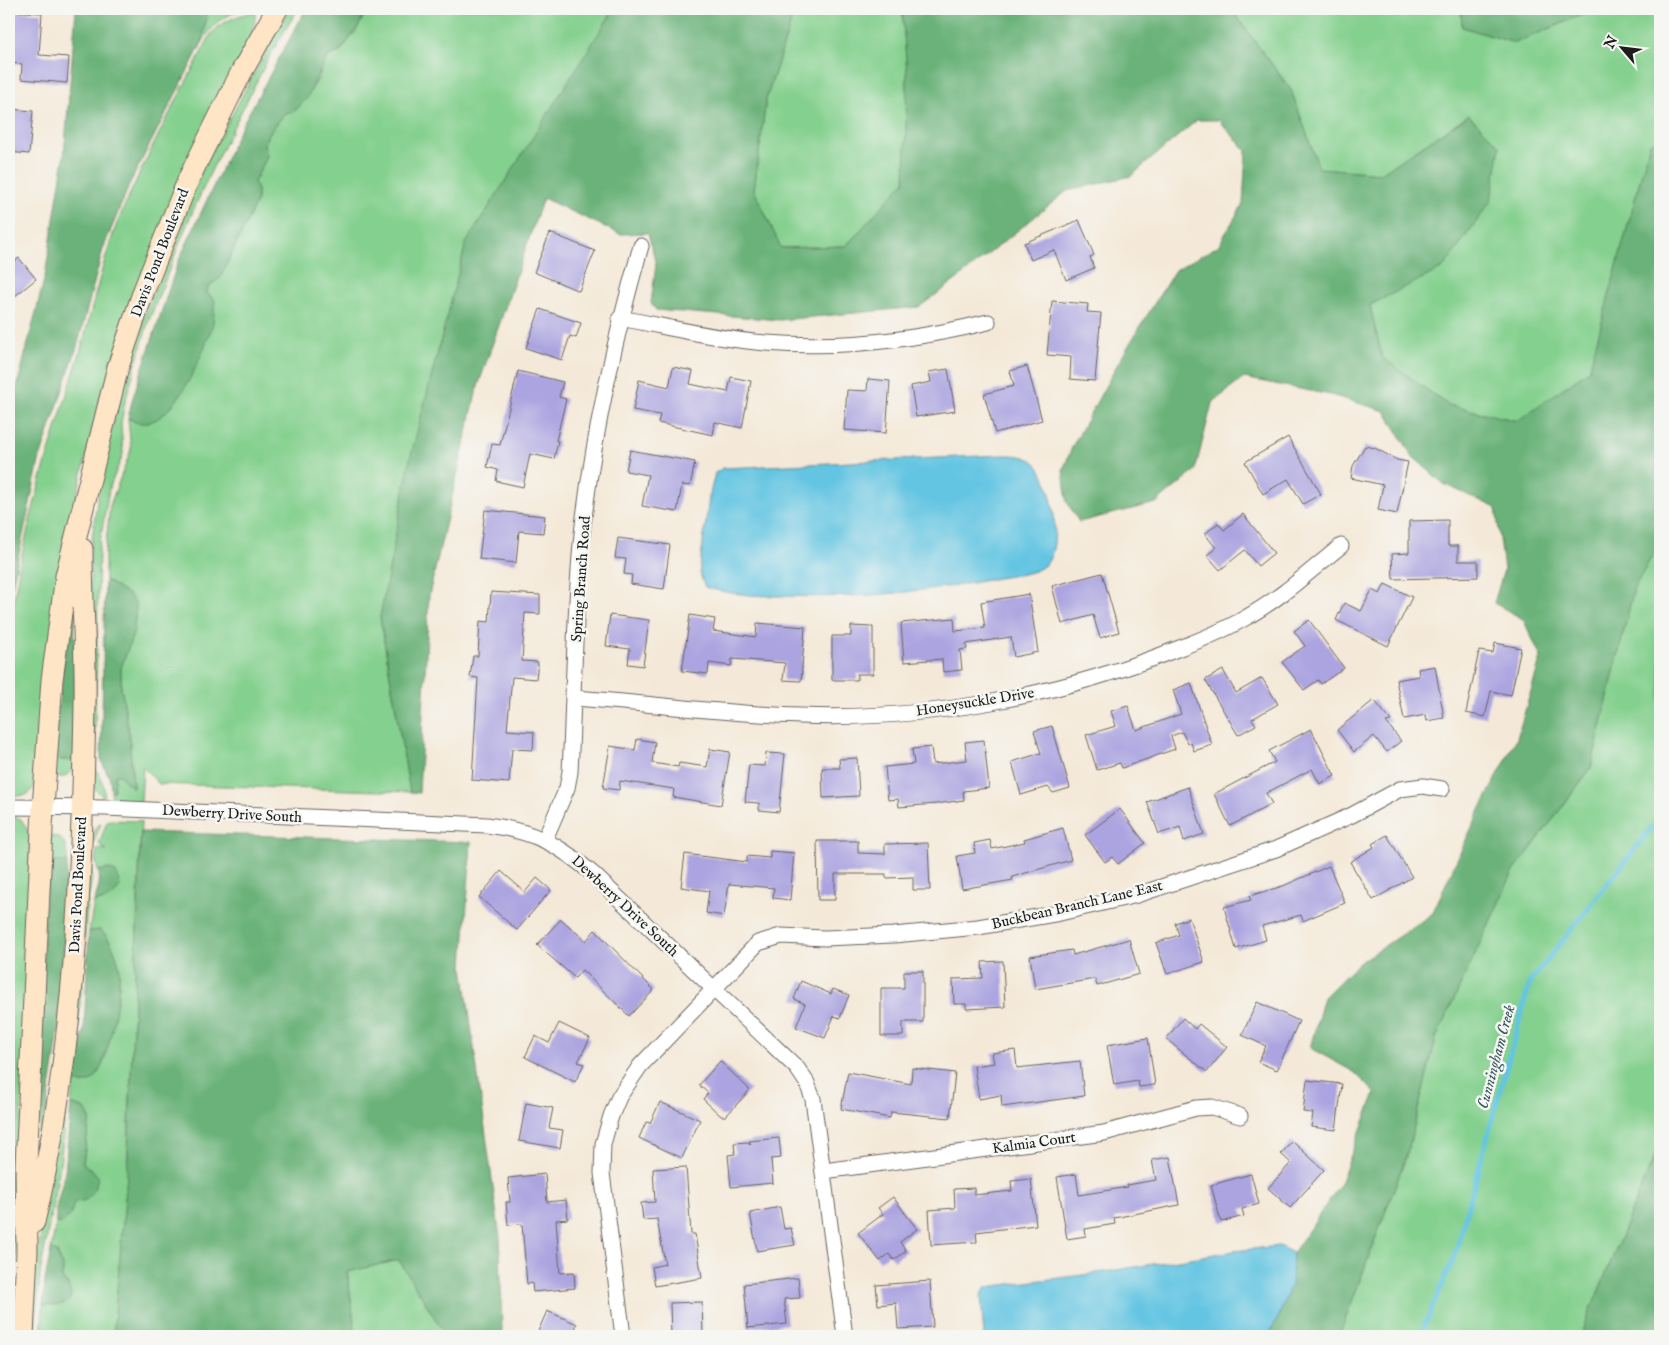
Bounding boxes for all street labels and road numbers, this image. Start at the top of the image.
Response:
street label: Davis Pond Boulevard [127,185,194,320]
street label: Spring Branch Road [567,514,595,643]
street label: Honeysuckle Drive [914,683,1036,721]
street label: Dewberry Drive South [161,801,303,827]
street label: Davis Pond Boulevard [65,815,91,954]
street label: Dewberry Drive South [567,851,683,961]
street label: Buckbean Branch Lane East [990,876,1164,934]
street label: Kalmia Court [991,1128,1077,1158]

